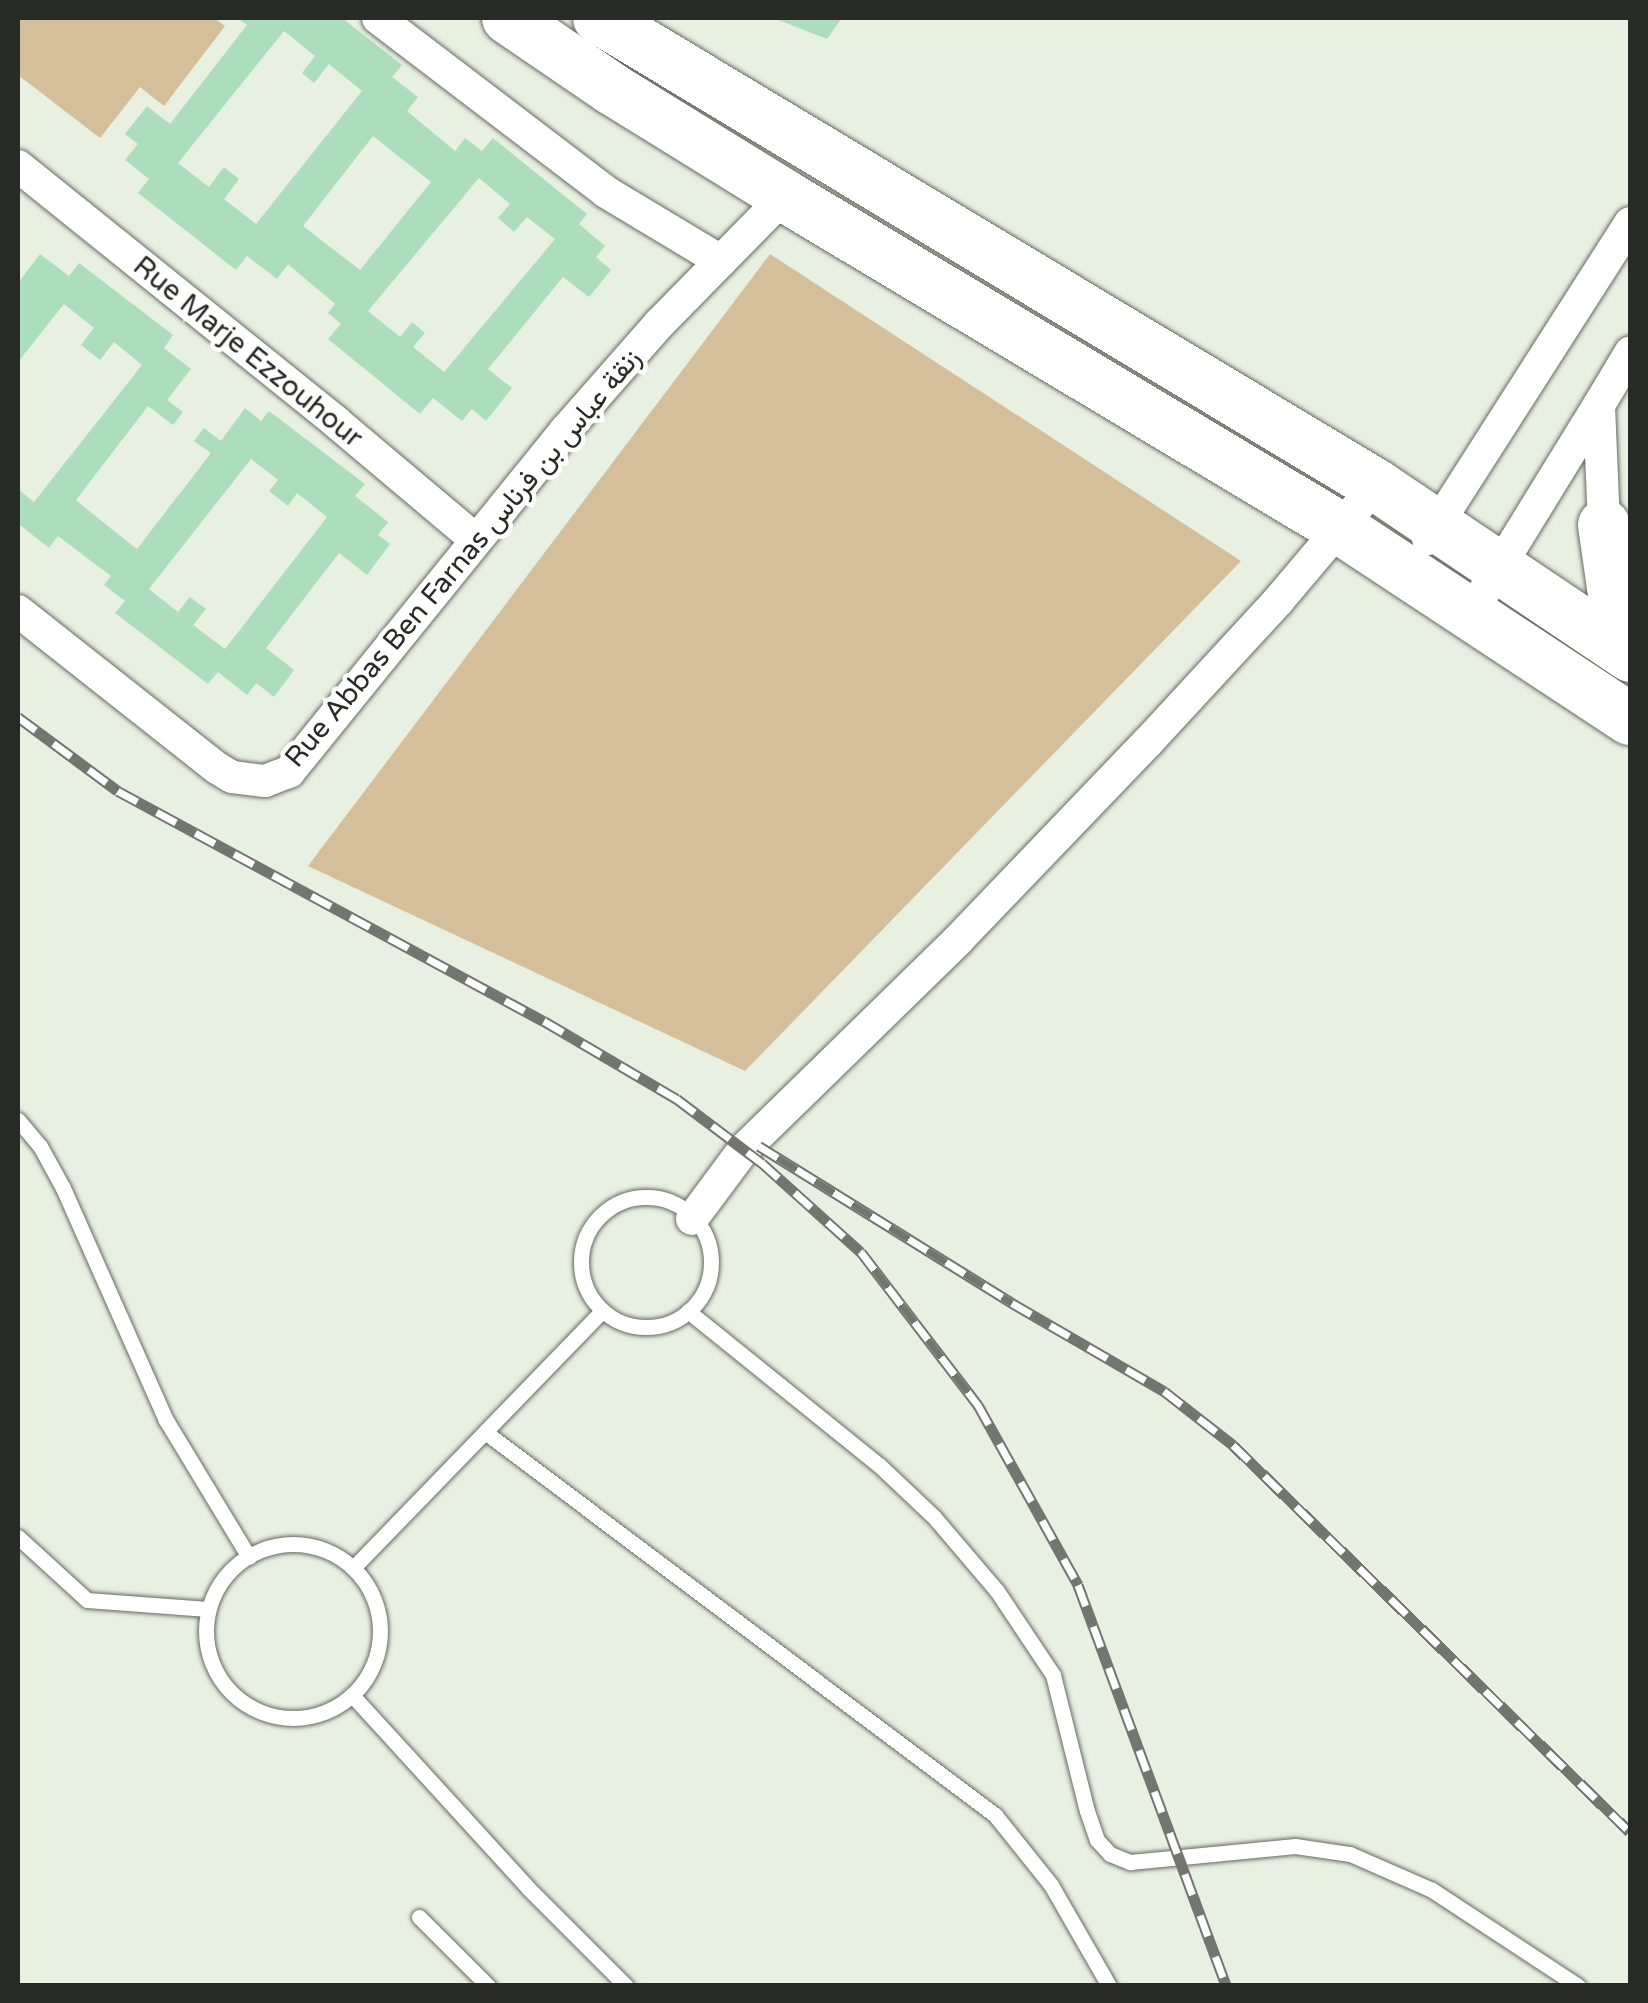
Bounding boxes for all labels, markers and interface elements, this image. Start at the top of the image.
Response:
street label: Rue Marje Ezzouhour [126,249,370,455]
street label: Rue Abbas Ben Farnas زنقة عباس بن فرناس [278,342,648,774]

